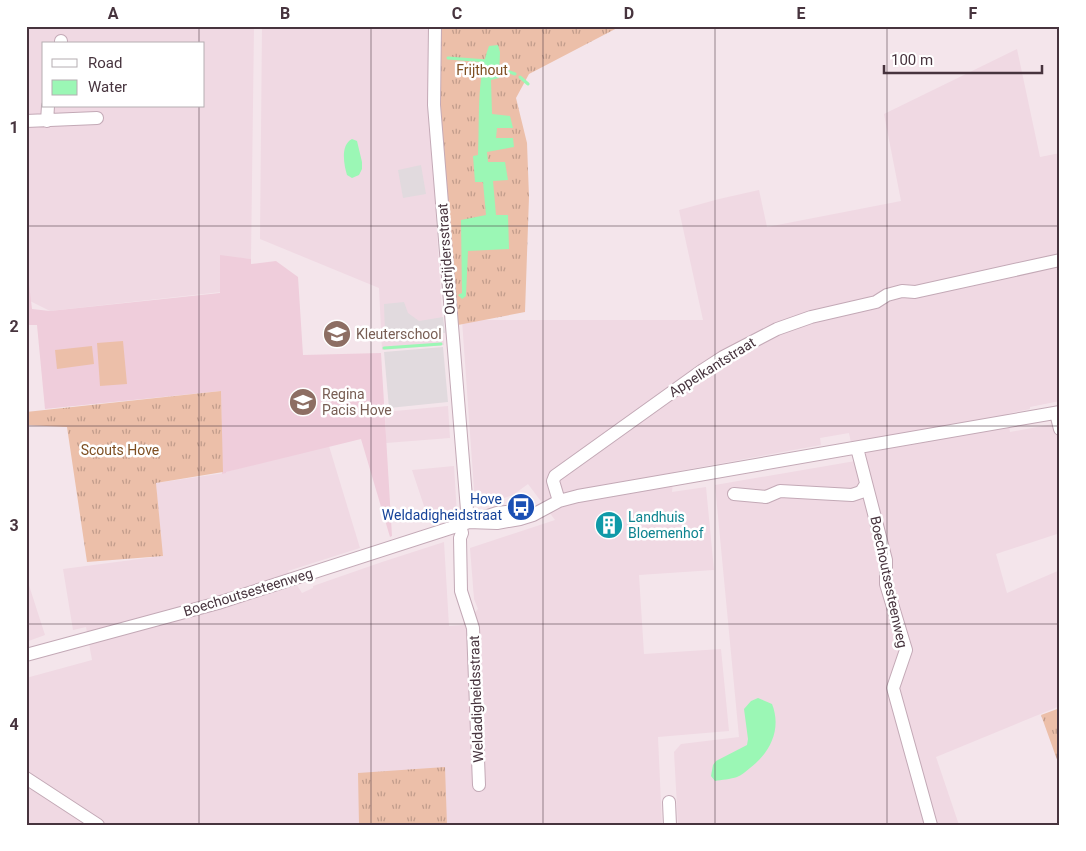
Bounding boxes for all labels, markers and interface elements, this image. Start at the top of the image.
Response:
text: A [108,4,119,23]
text: B [280,4,290,23]
text: C [452,4,462,23]
text: D [624,4,634,23]
text: E [797,4,806,23]
text: F [969,4,978,23]
legend [42,42,205,108]
scale bar [884,42,1041,74]
text: 100 m [891,51,933,69]
text: Road [88,54,122,72]
park label: Frijthout [456,62,508,78]
text: Water [88,78,127,96]
text: 1 [9,118,19,137]
street label: Oudstrijdersstraat [434,202,458,315]
text: 2 [9,317,19,336]
school or university icon: Kleuterschool [322,319,352,349]
place label: Kleuterschool [356,326,442,342]
street label: Appelkantstraat [666,334,758,400]
place label: Regina Pacis Hove [322,386,392,418]
school or university icon: Regina Pacis Hove [288,387,318,417]
park label: Scouts Hove [81,442,159,458]
place label: Hove Weldadigheidstraat [382,491,502,523]
bus stop icon: Hove Weldadigheidstraat [506,492,536,522]
place label: Landhuis Bloemenhof [628,509,704,541]
building icon: Landhuis Bloemenhof [594,510,624,540]
street label: Boechoutsesteenweg [867,515,911,649]
text: 3 [9,516,19,535]
street label: Boechoutsesteenweg [181,565,315,619]
street label: Weldadigheidsstraat [466,635,486,763]
text: 4 [9,715,19,734]

